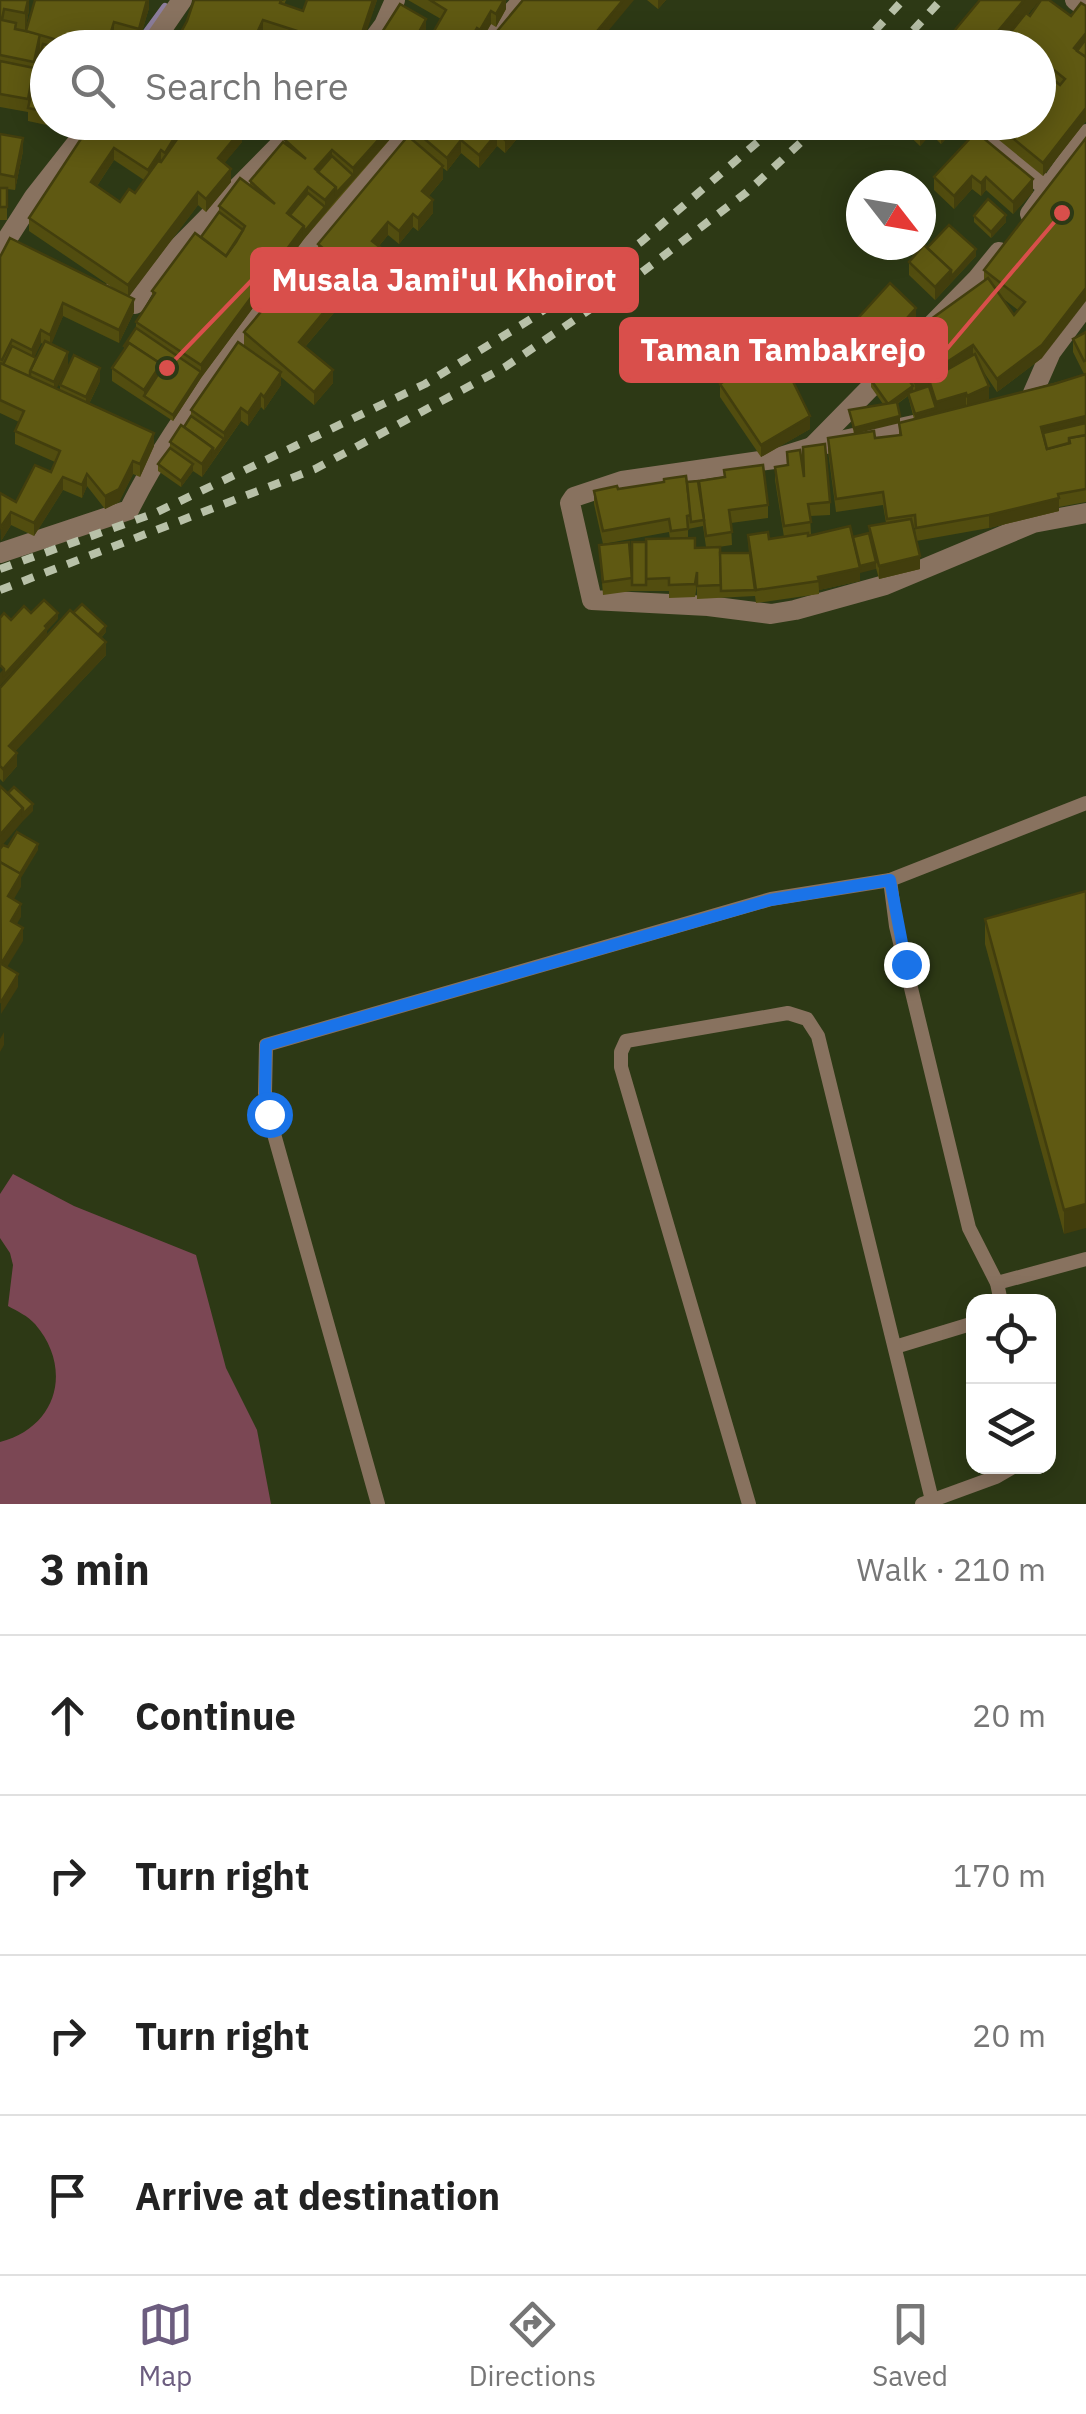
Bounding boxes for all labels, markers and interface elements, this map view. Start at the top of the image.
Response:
search box [30,30,1056,140]
icon: search [65,58,120,113]
text: Search here [145,61,349,110]
north arrow [846,170,936,260]
callout: Musala Jami'ul Khoirot [252,249,637,311]
text: Musala Jami'ul Khoirot [271,258,617,300]
callout: Taman Tambakrejo [621,319,946,381]
text: Taman Tambakrejo [640,328,926,370]
route end [884,942,930,988]
route start [247,1092,293,1138]
map controls [966,1294,1056,1474]
button: locate [966,1294,1056,1384]
button: layers [966,1384,1056,1474]
text: 3 min [40,1542,150,1597]
text: Walk · 210 m [857,1548,1046,1590]
icon: ahead [40,1688,95,1743]
text: Continue [135,1691,296,1740]
text: 20 m [972,1694,1046,1736]
icon: right [40,1848,95,1903]
text: Turn right [135,1851,310,1900]
text: 170 m [953,1854,1046,1896]
icon: right [40,2008,95,2063]
text: Turn right [135,2011,310,2060]
text: 20 m [972,2014,1046,2056]
icon: arrive [40,2168,95,2223]
text: Arrive at destination [135,2171,500,2220]
tab: Map [138,2297,193,2394]
tab: Directions [469,2297,596,2394]
tab: Saved [872,2297,948,2394]

